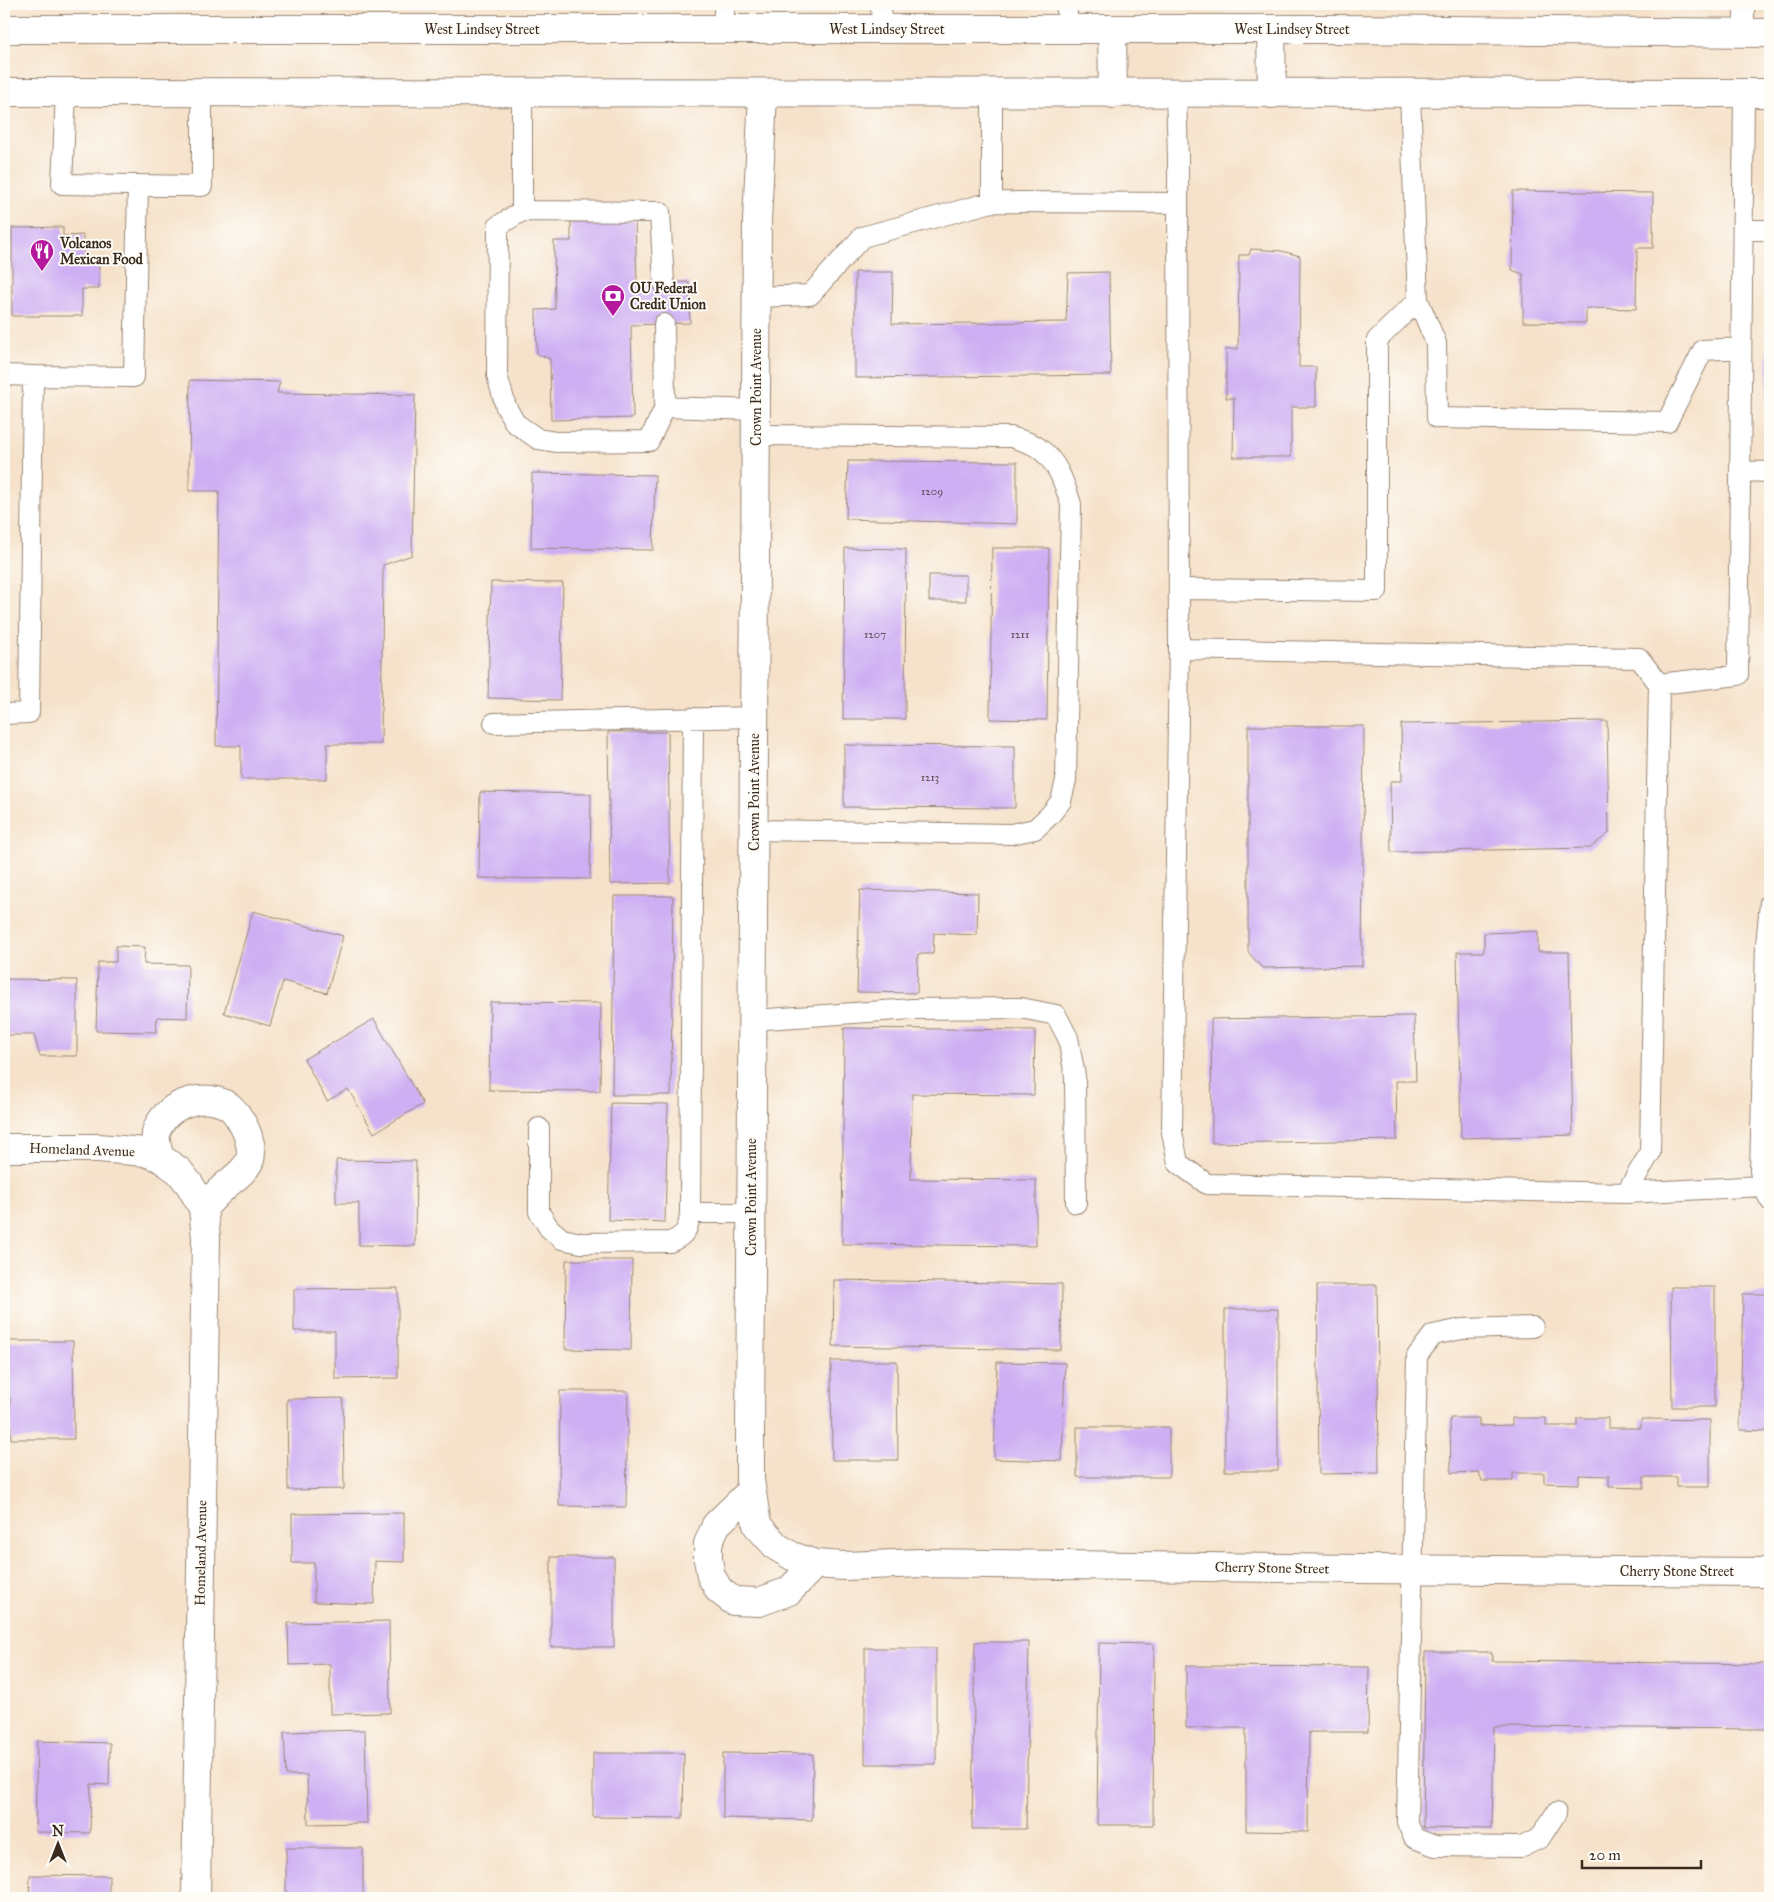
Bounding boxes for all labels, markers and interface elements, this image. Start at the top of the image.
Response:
street label: West Lindsey Street [424,21,540,38]
street label: West Lindsey Street [829,21,945,38]
street label: West Lindsey Street [1234,21,1350,38]
place label: Volcanos Mexican Food [59,235,144,268]
restaurant icon: Volcanos Mexican Food [29,238,55,272]
place label: OU Federal Credit Union [630,280,707,313]
bank icon: OU Federal Credit Union [600,283,626,317]
street label: Crown Point Avenue [748,328,765,446]
house number: 1209 [921,485,943,498]
house number: 1207 [864,628,886,641]
house number: 1211 [1011,628,1029,641]
street label: Crown Point Avenue [746,733,763,851]
house number: 1213 [921,771,939,784]
street label: Crown Point Avenue [743,1138,760,1256]
street label: Homeland Avenue [29,1140,135,1160]
street label: Homeland Avenue [192,1500,210,1606]
street label: Cherry Stone Street [1215,1559,1329,1577]
street label: Cherry Stone Street [1620,1563,1734,1580]
north arrow [32,1820,82,1870]
text: N [52,1823,64,1840]
scale bar [1582,1837,1700,1869]
text: 20 m [1589,1846,1621,1864]

